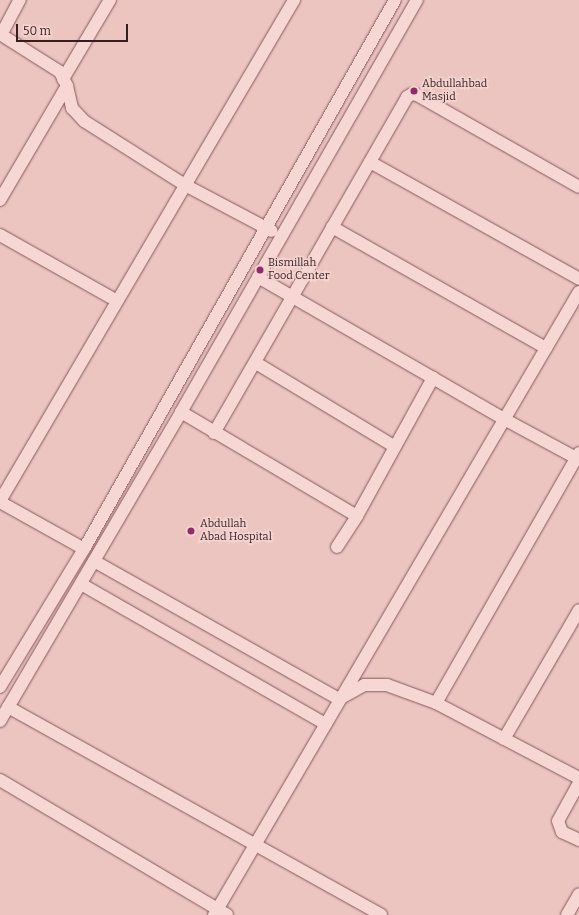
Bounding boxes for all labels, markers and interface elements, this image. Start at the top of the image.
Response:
scale bar [18,16,130,42]
text: 50 m [23,24,51,38]
place label: Abdullahbad Masjid [422,78,487,104]
marker: Abdullahbad Masjid [409,86,419,96]
place label: Bismillah Food Center [268,257,330,283]
marker: Bismillah Food Center [255,265,265,275]
place label: Abdullah Abad Hospital [200,518,272,544]
marker: Abdullah Abad Hospital [185,525,197,537]

